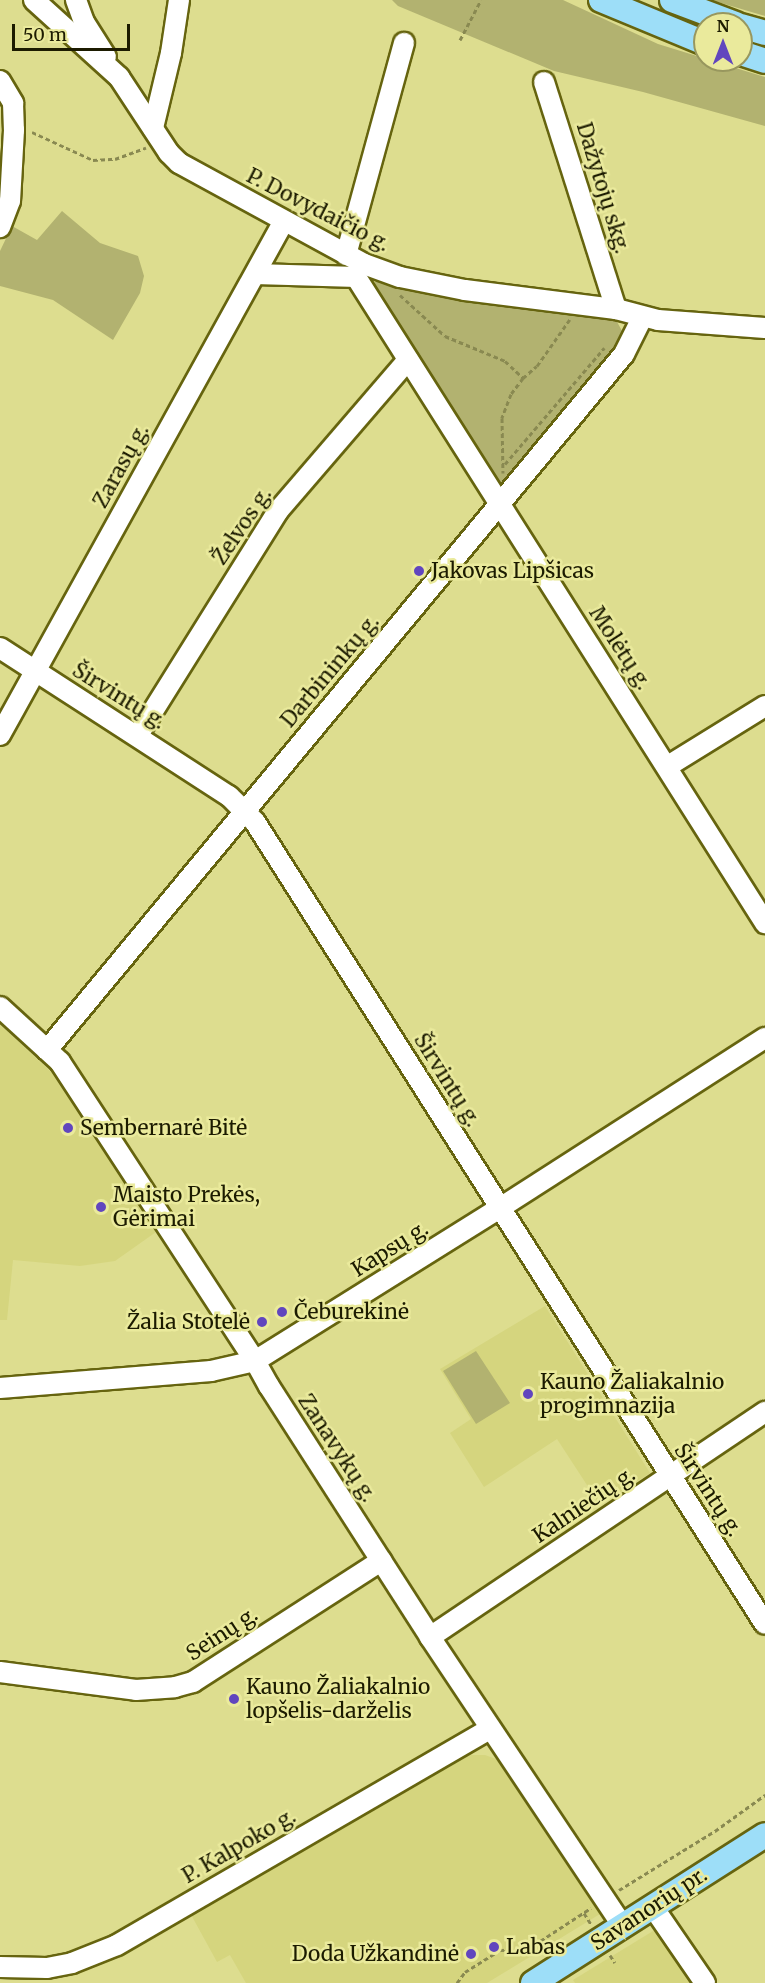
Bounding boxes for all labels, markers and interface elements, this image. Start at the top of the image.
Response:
scale bar [15,12,134,50]
north arrow [693,12,753,72]
text: N [717,16,729,36]
text: 50 m [23,23,67,46]
street label: Dažytojų skg. [571,119,635,257]
street label: P. Dovydaičio g. [242,163,394,257]
street label: Zarasų g. [88,420,154,512]
street label: Želvos g. [207,483,277,569]
place label: Jakovas Lipšicas [431,558,594,584]
marker: Jakovas Lipšicas [412,564,426,578]
street label: Molėtų g. [584,602,656,694]
street label: Darbininkų g. [276,610,384,732]
street label: Širvintų g. [68,657,170,735]
street label: Širvintų g. [408,1029,486,1131]
place label: Sembernarė Bitė [80,1115,247,1141]
marker: Sembernarė Bitė [61,1121,75,1135]
place label: Maisto Prekės, Gėrimai [113,1182,260,1232]
marker: Maisto Prekės, Gėrimai [94,1200,108,1214]
street label: Kapsų g. [347,1216,433,1282]
place label: Čeburekinė [294,1299,409,1325]
marker: Čeburekinė [275,1305,289,1319]
place label: Žalia Stotelė [127,1309,250,1335]
marker: Žalia Stotelė [255,1315,269,1329]
place label: Kauno Žaliakalnio progimnazija [540,1369,724,1419]
marker: Kauno Žaliakalnio progimnazija [521,1387,535,1401]
street label: Zanavykų g. [293,1389,381,1507]
street label: Širvintų g. [669,1439,747,1541]
street label: Kalniečių g. [528,1462,640,1548]
street label: Seinų g. [182,1602,262,1666]
place label: Kauno Žaliakalnio lopšelis-darželis [246,1674,430,1724]
marker: Kauno Žaliakalnio lopšelis-darželis [227,1692,241,1706]
street label: P. Kalpoko g. [178,1803,300,1889]
street label: Savanorių pr. [586,1862,712,1956]
place label: Labas [506,1934,565,1960]
marker: Labas [487,1940,501,1954]
place label: Doda Užkandinė [292,1941,459,1967]
marker: Doda Užkandinė [464,1947,478,1961]

